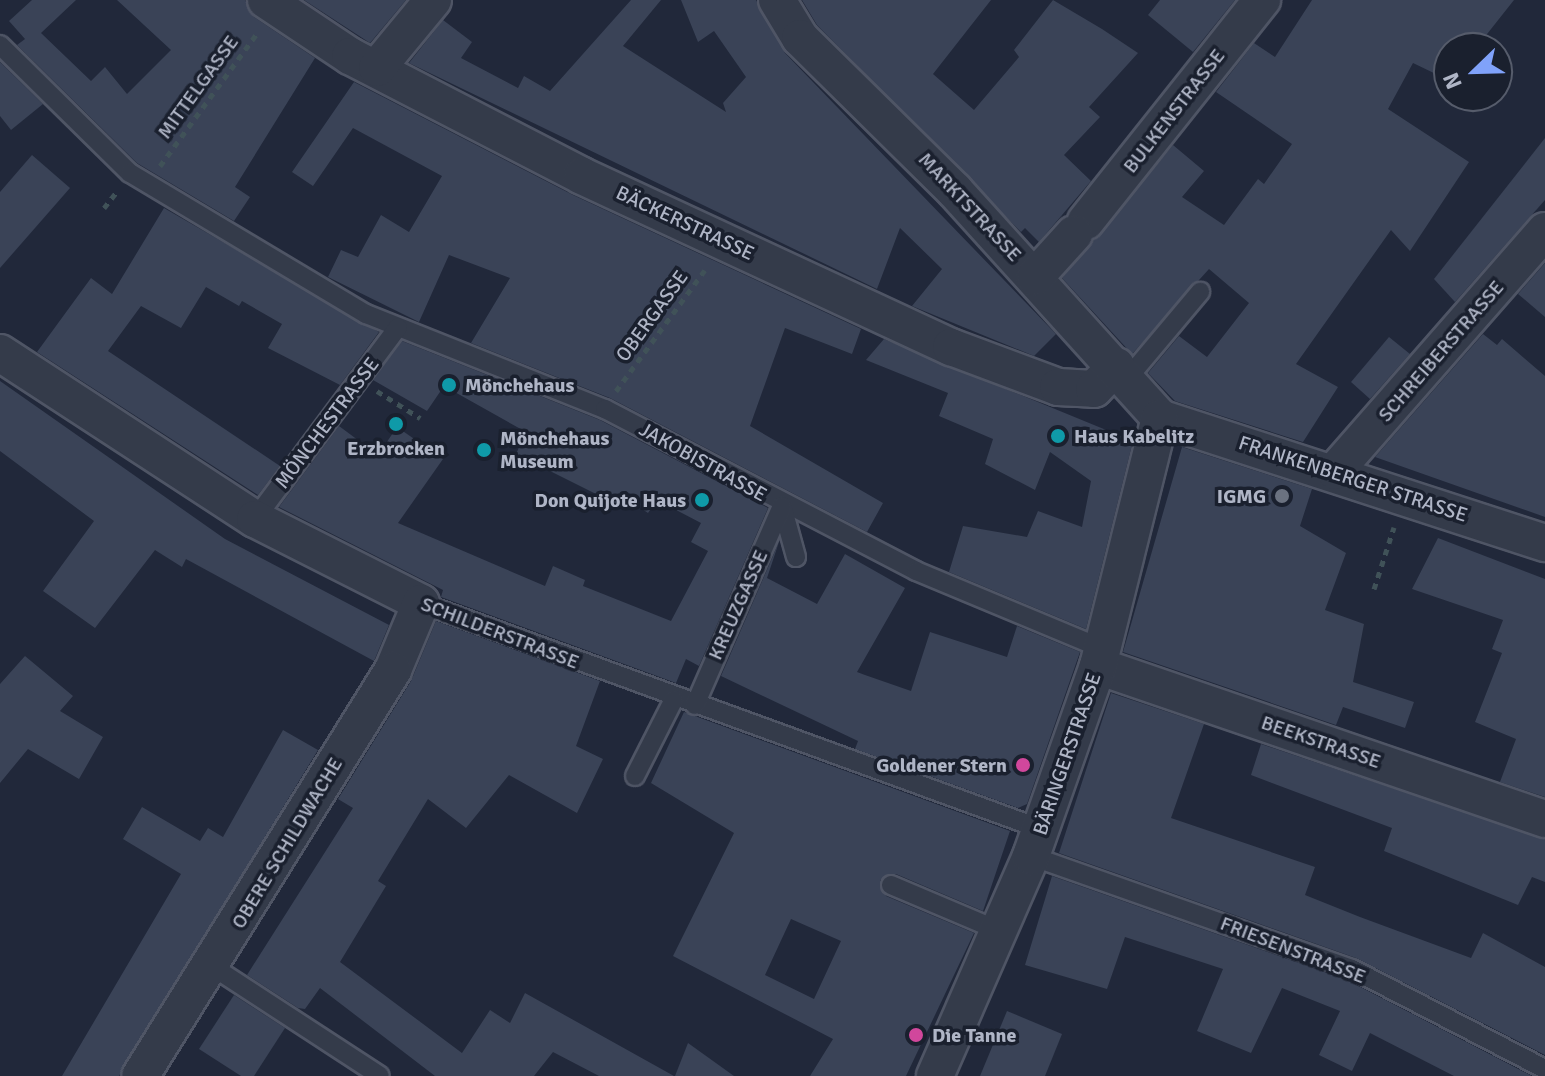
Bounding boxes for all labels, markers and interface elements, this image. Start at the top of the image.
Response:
street label: MITTELGASSE [152,31,244,143]
north arrow [1433,32,1513,112]
street label: BULKENSTRASSE [1118,44,1230,178]
text: N [1437,68,1468,93]
street label: MARKTSTRASSE [913,147,1027,267]
street label: BÄCKERSTRASSE [612,181,758,265]
street label: OBERGASSE [611,266,693,366]
street label: SCHREIBERSTRASSE [1373,275,1509,427]
street label: MÖNCHESTRASSE [270,353,384,493]
place label: Mönchehaus [465,373,574,397]
marker: Mönchehaus [440,376,458,394]
marker: Erzbrocken [387,415,405,433]
street label: JAKOBISTRASSE [635,417,771,507]
place label: Haus Kabelitz [1074,424,1194,448]
place label: Mönchehaus Museum [500,426,609,473]
marker: Haus Kabelitz [1049,427,1067,445]
street label: FRANKENBERGER STRASSE [1236,431,1470,527]
place label: Erzbrocken [347,436,445,460]
marker: Mönchehaus Museum [475,441,493,459]
place label: IGMG [1217,484,1266,508]
marker: IGMG [1273,487,1291,505]
place label: Don Quijote Haus [535,488,686,512]
marker: Don Quijote Haus [693,491,711,509]
street label: KREUZGASSE [703,546,773,664]
street label: SCHILDERSTRASSE [418,592,582,674]
street label: BÄRINGERSTRASSE [1028,670,1106,838]
street label: BEEKSTRASSE [1258,710,1384,774]
street label: OBERE SCHILDWACHE [226,753,348,933]
place label: Goldener Stern [876,753,1007,777]
marker: Goldener Stern [1014,756,1032,774]
street label: FRIESENSTRASSE [1217,911,1369,989]
place label: Die Tanne [932,1023,1016,1047]
marker: Die Tanne [907,1026,925,1044]

